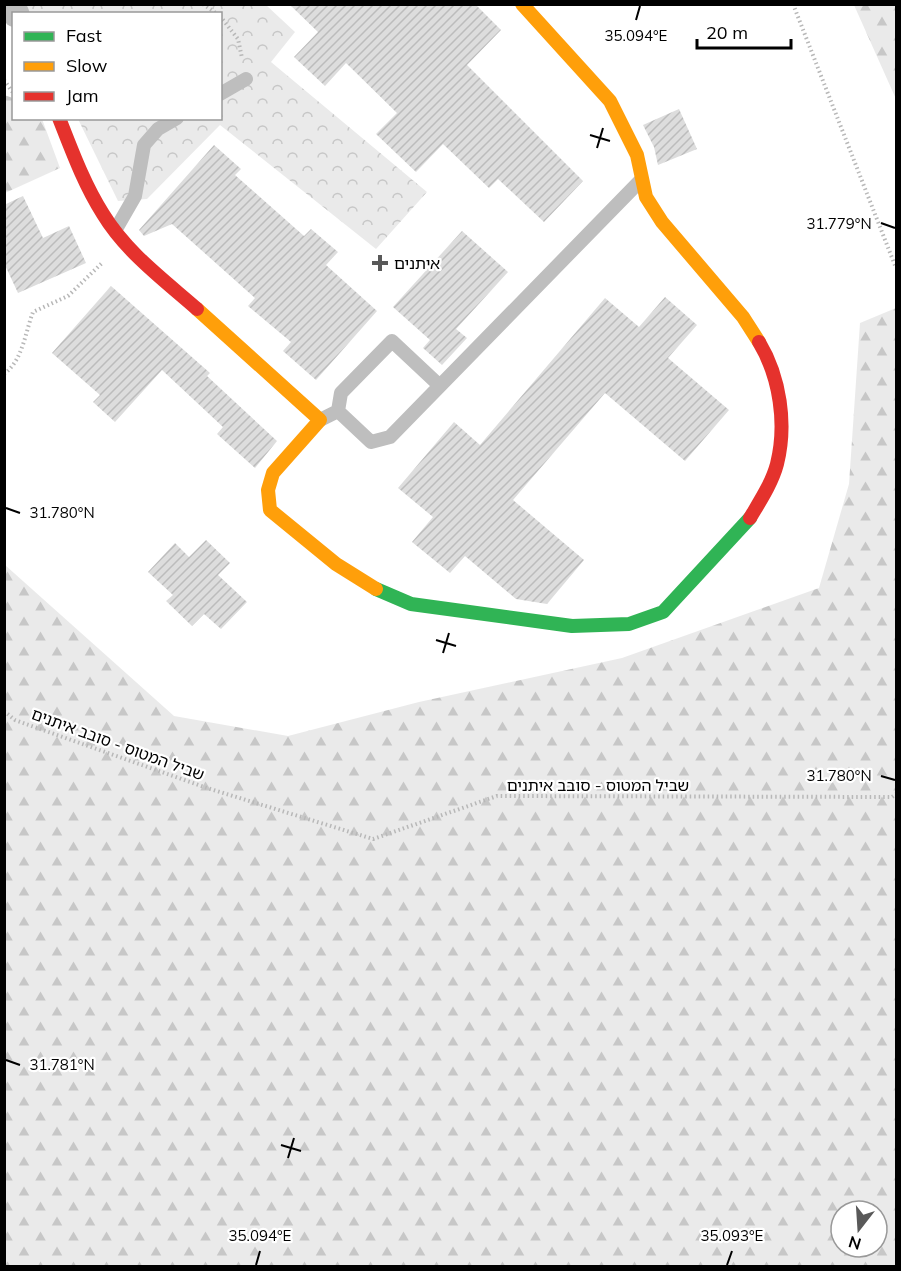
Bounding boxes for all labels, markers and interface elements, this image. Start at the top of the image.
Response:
legend [12,12,222,120]
scale bar [697,12,792,50]
text: 20 m [706,21,748,44]
text: Fast [66,24,102,47]
text: 35.094°E [605,26,668,45]
text: Slow [66,54,108,77]
text: Jam [66,84,99,107]
text: 31.779°N [806,214,872,233]
place label: איתנים [394,253,440,273]
marker: איתנים [371,254,389,272]
text: 31.780°N [29,503,95,522]
street label: שביל המטוס - סובב איתנים [29,703,207,785]
text: 31.780°N [806,766,872,785]
street label: שביל המטוס - סובב איתנים [507,775,689,795]
text: 31.781°N [29,1055,95,1074]
north arrow [829,1199,889,1259]
text: 35.094°E [229,1226,292,1245]
text: 35.093°E [701,1226,764,1245]
text: N [846,1232,863,1255]

